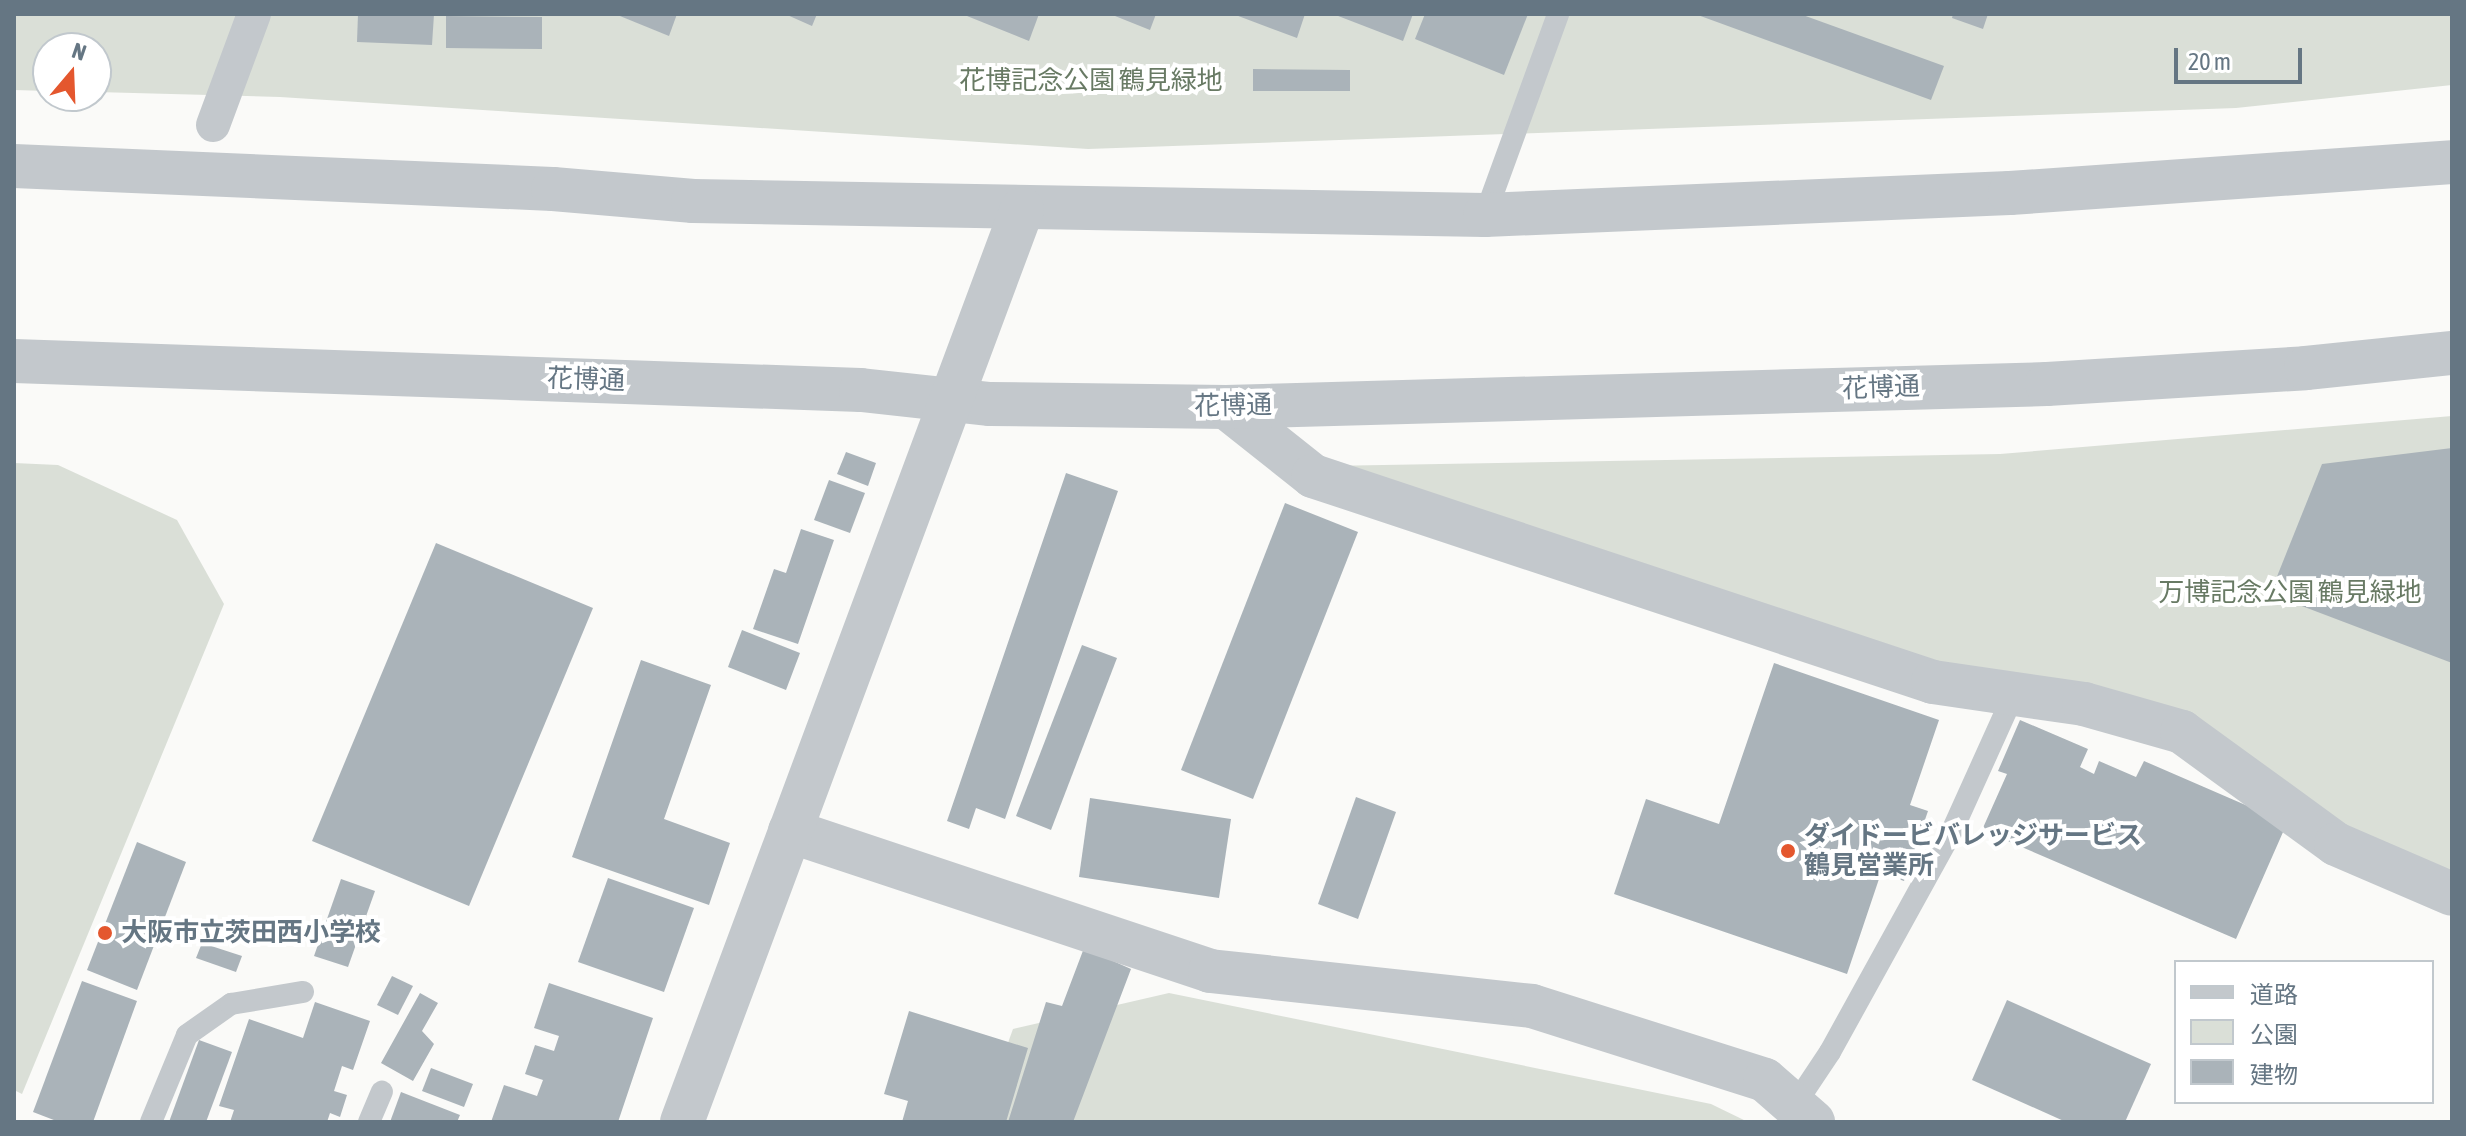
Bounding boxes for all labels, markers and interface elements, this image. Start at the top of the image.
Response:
north arrow [32,32,112,112]
scale bar [2178,32,2306,82]
text: N [69,37,90,66]
text: 20 m [2188,48,2231,75]
park label: 花博記念公園 鶴見緑地 [959,65,1223,97]
street label: 花博通 [546,363,626,397]
street label: 花博通 [1841,371,1921,405]
street label: 花博通 [1194,390,1272,422]
park label: 万博記念公園 鶴見緑地 [2158,577,2422,609]
place label: ダイドービバレッジサービス 鶴見営業所 [1804,820,2142,882]
marker: ダイドービバレッジサービス 鶴見営業所 [1779,842,1797,860]
place label: 大阪市立茨田西小学校 [121,917,381,949]
marker: 大阪市立茨田西小学校 [96,924,114,942]
legend [2174,960,2434,1104]
text: 道路 [2250,981,2298,1008]
text: 公園 [2250,1021,2298,1048]
text: 建物 [2250,1061,2298,1088]

